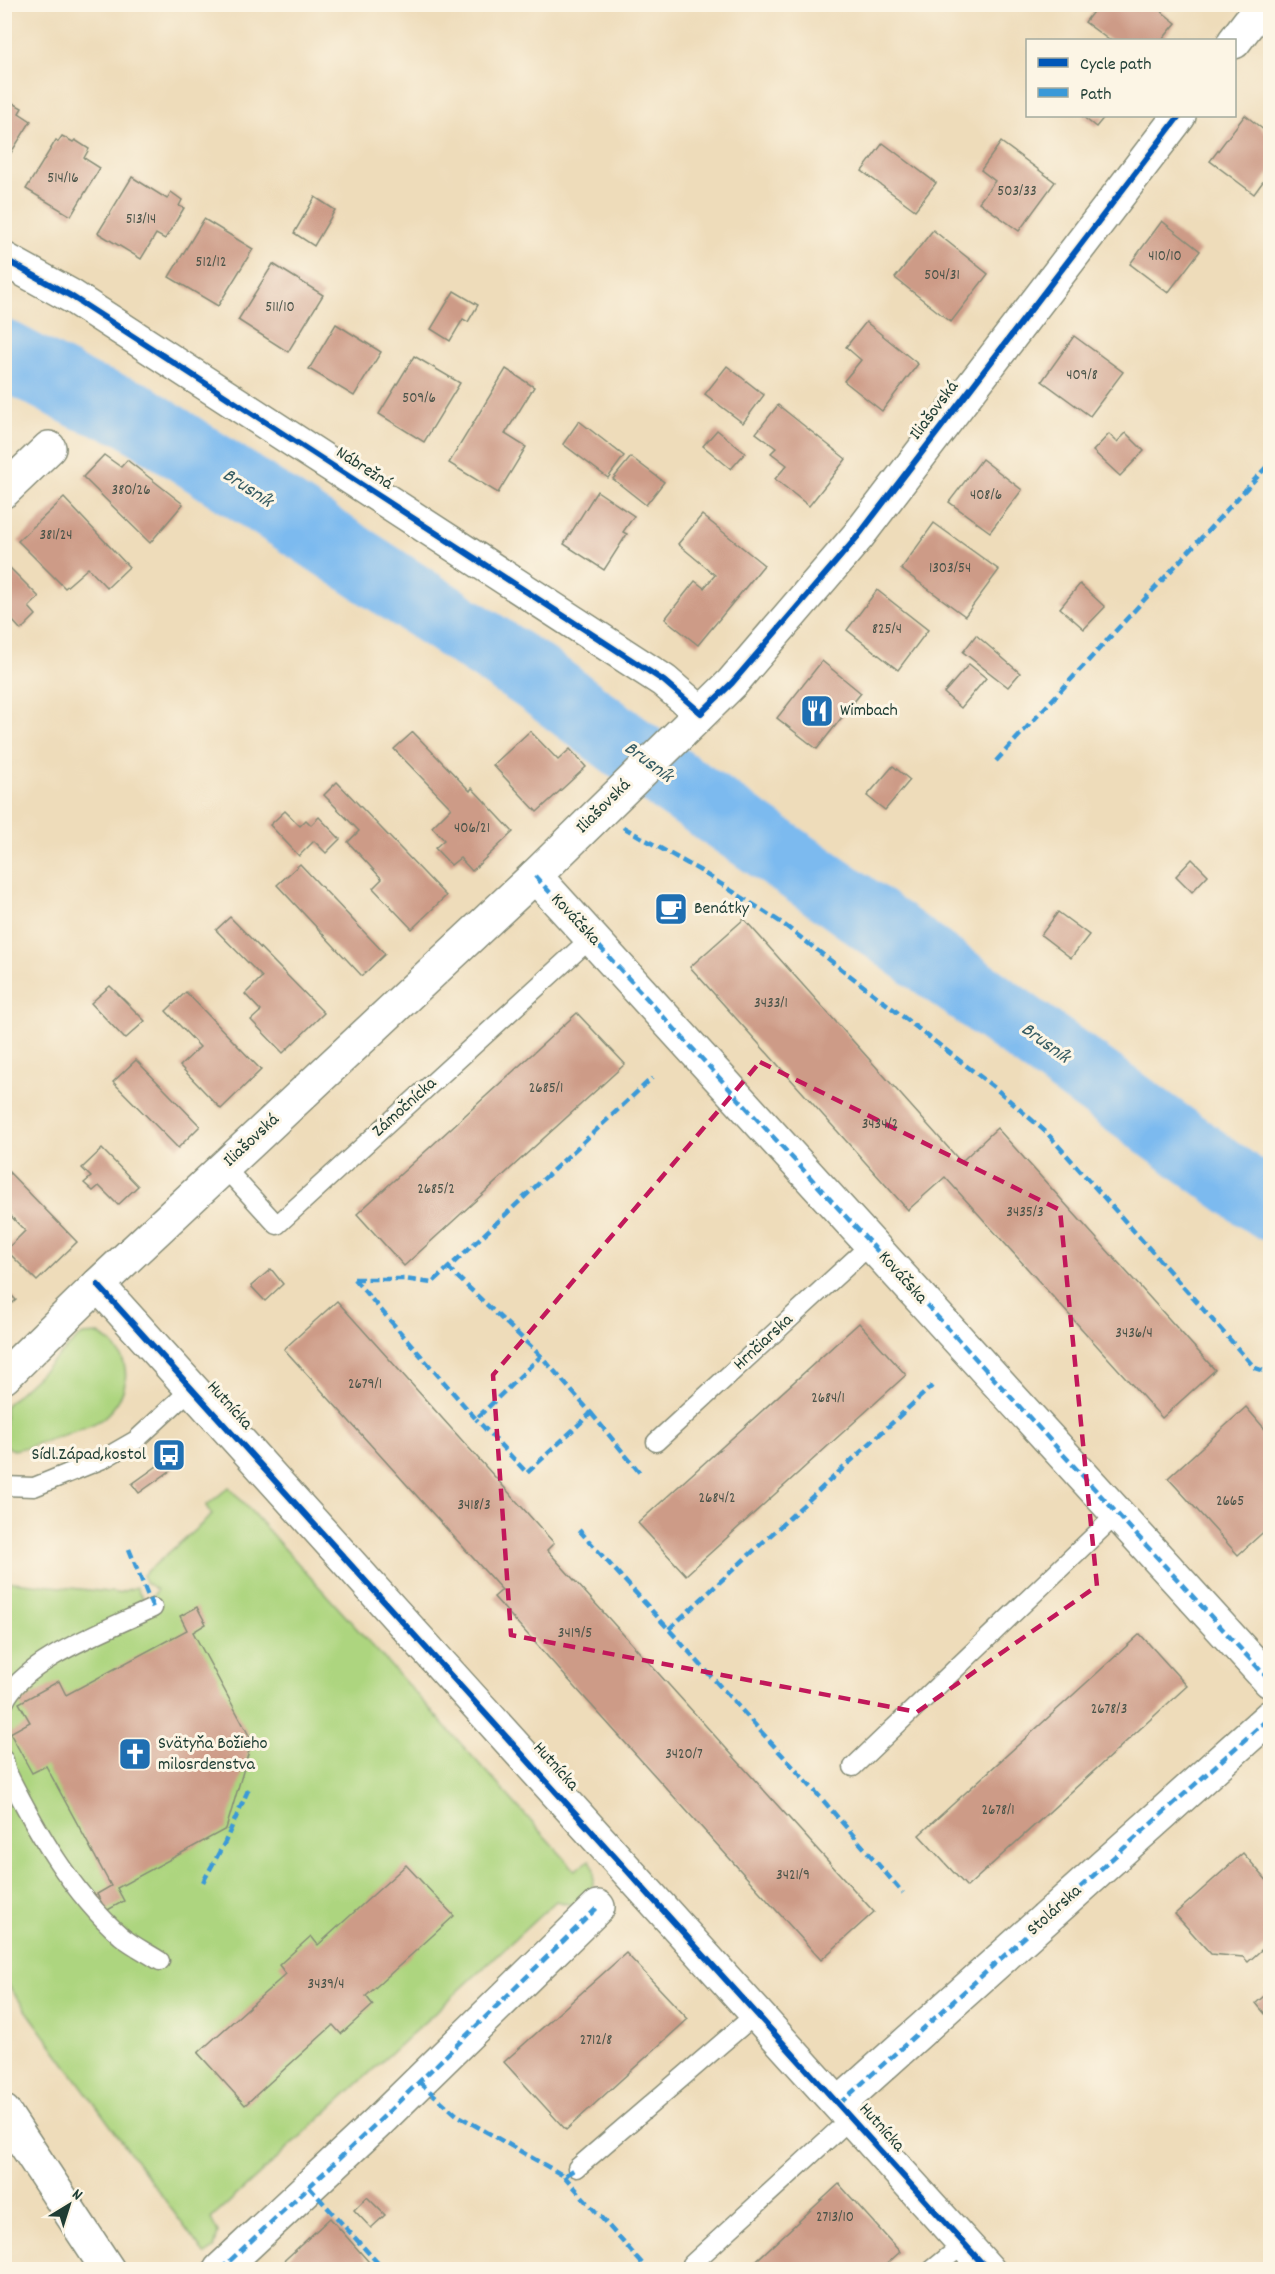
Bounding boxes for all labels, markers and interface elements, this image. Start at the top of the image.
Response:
legend [1026,39,1236,117]
text: Cycle path [1080,53,1151,78]
text: Path [1080,83,1112,108]
house number: 514/16 [47,168,79,190]
house number: 503/33 [997,181,1037,203]
house number: 513/14 [126,209,156,231]
house number: 410/10 [1148,246,1182,268]
house number: 512/12 [196,252,226,274]
house number: 504/31 [924,265,960,287]
house number: 511/10 [265,297,295,319]
house number: 409/8 [1066,365,1098,387]
street label: Iliašovská [904,376,966,446]
house number: 509/6 [402,388,436,410]
street label: Nábrežná [330,441,398,497]
water label: Brusník [216,462,279,517]
house number: 380/26 [111,480,151,502]
house number: 408/6 [970,485,1002,507]
house number: 381/24 [39,525,73,547]
house number: 1303/54 [929,558,971,580]
house number: 825/4 [872,619,902,641]
restaurant icon: Wimbach [799,693,835,729]
place label: Wimbach [840,699,898,724]
water label: Brusník [618,735,680,792]
street label: Iliašovská [571,774,637,840]
house number: 406/21 [454,818,490,840]
street label: Kováčska [544,888,606,952]
cafe icon: Benátky [653,891,689,927]
place label: Benátky [694,897,750,922]
house number: 3433/1 [754,993,788,1015]
water label: Brusník [1014,1016,1077,1073]
street label: Zámočnícka [367,1072,443,1144]
house number: 2685/1 [529,1078,563,1100]
street label: Iliašovská [218,1108,286,1174]
house number: 3434/2 [862,1114,898,1136]
house number: 2685/2 [417,1179,455,1201]
house number: 3435/3 [1006,1202,1044,1224]
street label: Kováčska [871,1246,933,1310]
street label: Hrnčiarska [729,1308,800,1377]
house number: 3436/4 [1115,1323,1153,1345]
house number: 2679/1 [348,1374,382,1396]
street label: Hutnícka [200,1376,258,1436]
house number: 2684/1 [811,1388,845,1410]
bus stop icon: Sídl.Západ,kostol [151,1437,187,1473]
place label: Sídl.Západ,kostol [32,1443,147,1468]
house number: 2684/2 [699,1488,735,1510]
house number: 2665 [1216,1491,1244,1513]
house number: 3418/3 [457,1495,491,1517]
house number: 3419/5 [558,1623,592,1645]
house number: 2678/3 [1091,1699,1127,1721]
place label: Svätyňa Božieho milosrdenstva [158,1732,267,1778]
church icon: Svätyňa Božieho milosrdenstva [117,1736,153,1772]
street label: Hutnícka [526,1737,584,1797]
house number: 3420/7 [665,1744,703,1766]
house number: 2678/1 [981,1800,1015,1822]
house number: 3421/9 [776,1865,810,1887]
street label: Stolárska [1022,1879,1088,1942]
house number: 3439/4 [308,1974,344,1996]
house number: 2712/8 [580,2030,612,2052]
street label: Hutnícka [852,2098,910,2158]
north arrow [39,2175,99,2235]
text: N [67,2184,87,2207]
house number: 2713/10 [816,2207,854,2229]

